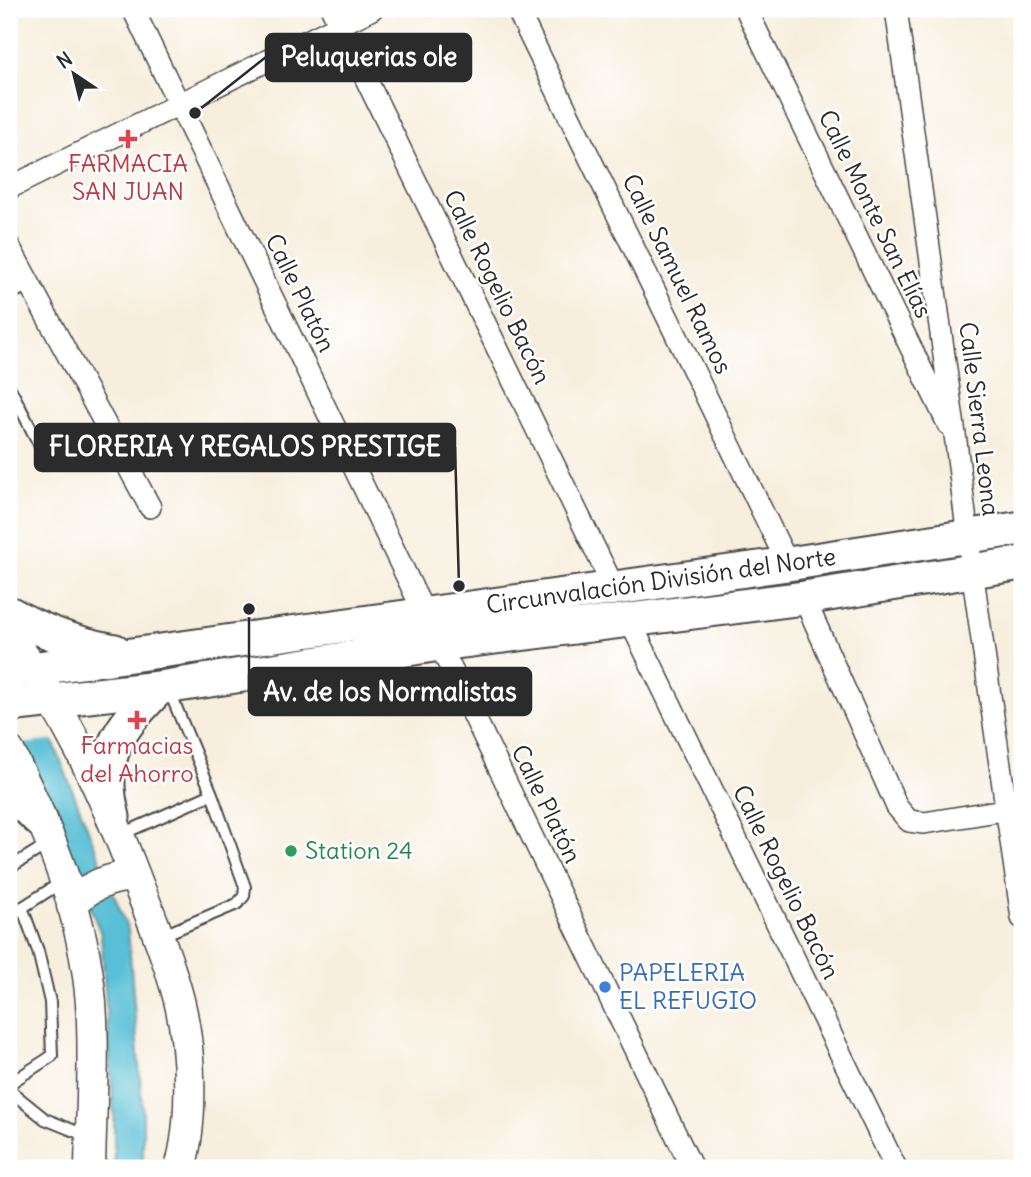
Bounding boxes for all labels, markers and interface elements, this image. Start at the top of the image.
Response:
callout: Peluquerias ole [266,34,471,81]
north arrow [38,38,108,108]
text: Peluquerias ole [281,40,457,73]
text: N [52,46,77,74]
street label: Calle Monte San Elías [812,105,939,322]
marker: FARMACIA SAN JUAN [120,131,136,147]
place label: FARMACIA SAN JUAN [68,148,188,206]
street label: Calle Samuel Ramos [616,169,739,379]
street label: Calle Rogelio Bacón [438,185,558,389]
street label: Calle Platón [259,229,342,357]
street label: Calle Sierra Leona [953,320,1007,518]
callout: FLORERIA Y REGALOS PRESTIGE [35,424,455,471]
text: FLORERIA Y REGALOS PRESTIGE [49,430,441,463]
street label: Circunvalación División del Norte [484,541,838,619]
callout: Av. de los Normalistas [249,668,531,715]
text: Av. de los Normalistas [263,675,517,708]
marker: Farmacias del Ahorro [129,712,145,728]
place label: Farmacias del Ahorro [80,730,194,788]
street label: Calle Platón [505,740,588,868]
street label: Calle Rogelio Bacón [727,780,847,984]
place label: Station 24 [305,835,413,865]
marker: Station 24 [283,843,299,859]
place label: PAPELERIA EL REFUGIO [619,957,757,1015]
marker: PAPELERIA EL REFUGIO [597,979,613,995]

